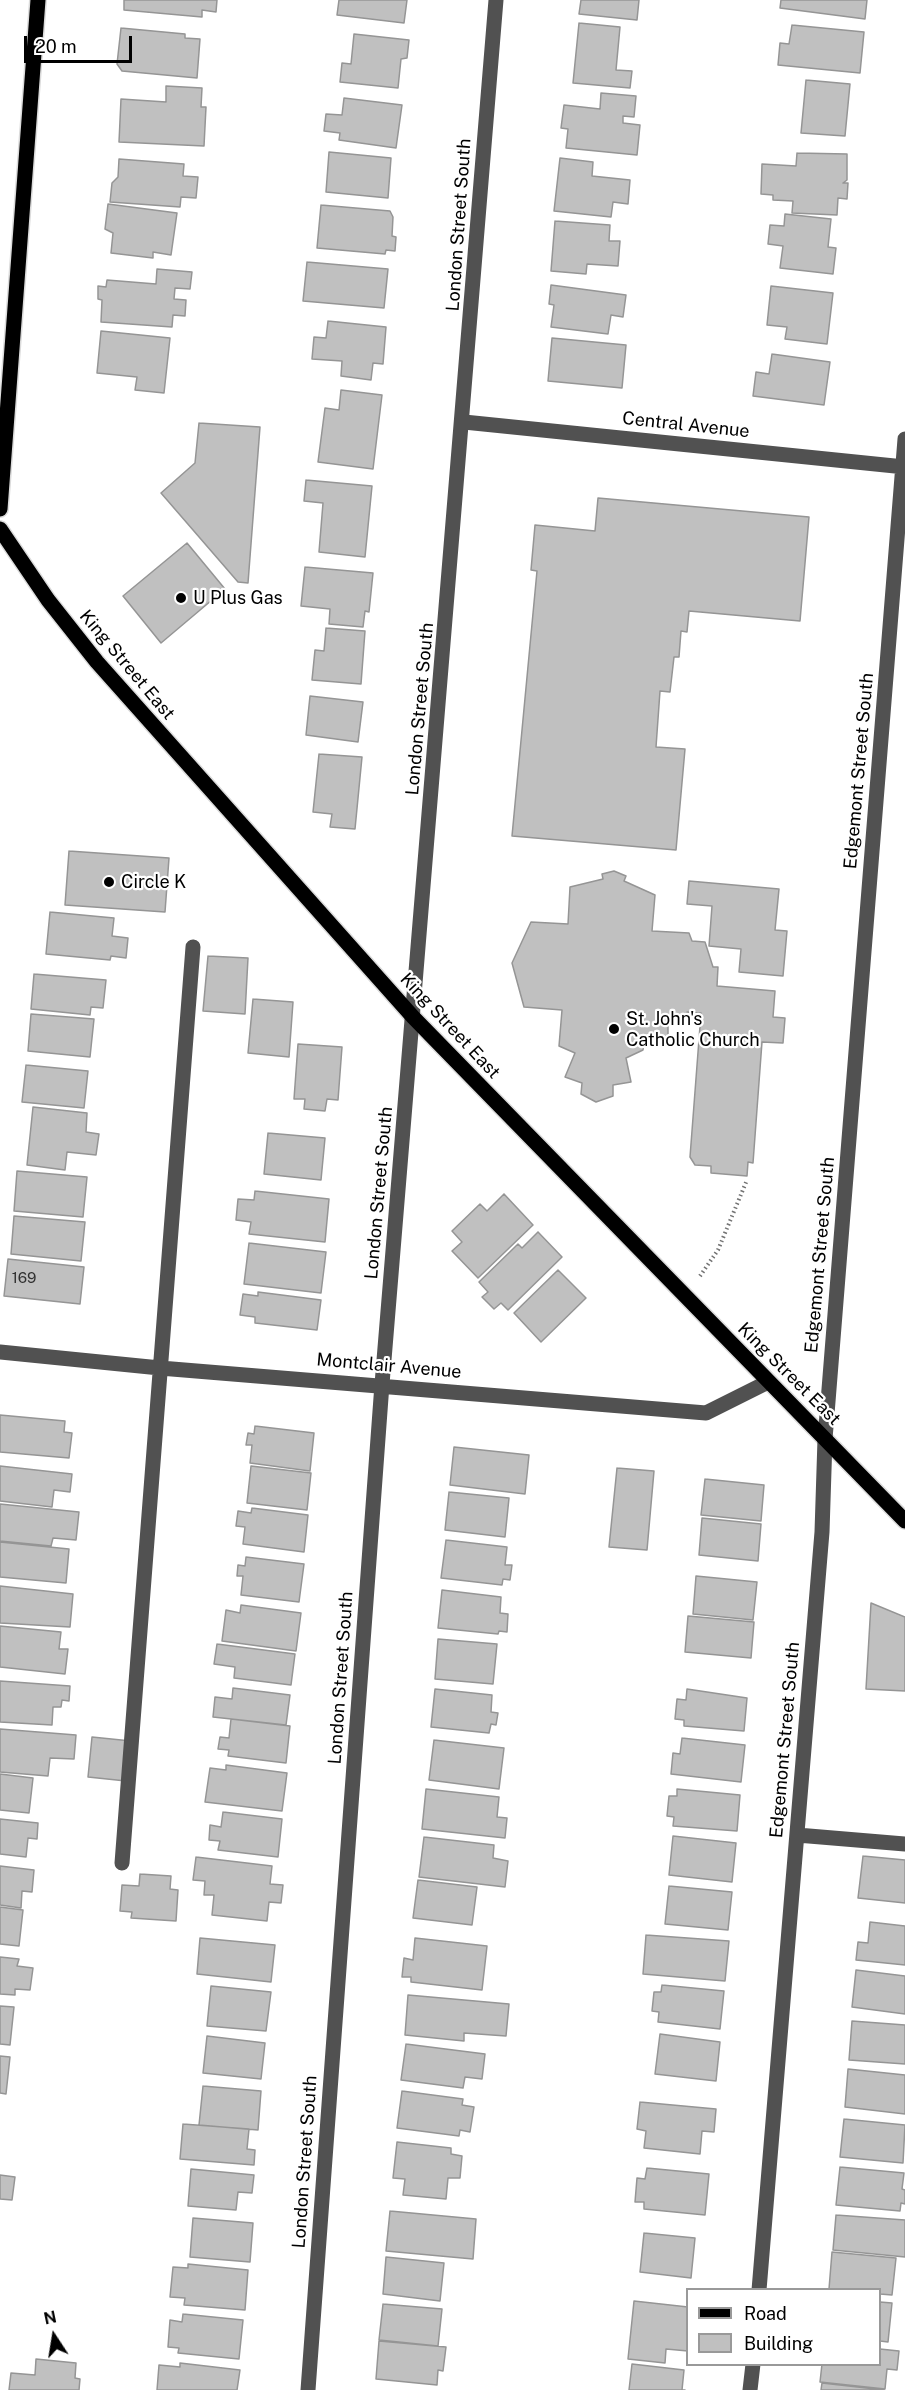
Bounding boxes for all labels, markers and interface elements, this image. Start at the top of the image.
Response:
scale bar [27,24,135,62]
text: 20 m [35,36,77,57]
street label: London Street South [442,138,476,312]
street label: Central Avenue [621,408,751,442]
place label: U Plus Gas [193,587,283,609]
marker: U Plus Gas [174,591,188,605]
street label: King Street East [75,606,179,724]
street label: London Street South [402,622,438,796]
street label: Edgemont Street South [840,672,878,870]
place label: Circle K [121,871,186,893]
marker: Circle K [102,875,116,889]
street label: King Street East [396,969,504,1083]
place label: St. John's Catholic Church [626,1008,760,1050]
marker: St. John's Catholic Church [607,1022,621,1036]
street label: London Street South [361,1106,397,1280]
street label: Edgemont Street South [801,1156,839,1354]
house number: 169 [12,1269,36,1287]
street label: King Street East [733,1318,845,1430]
street label: Montclair Avenue [316,1349,462,1383]
street label: London Street South [324,1591,358,1765]
street label: Edgemont Street South [766,1641,804,1839]
street label: London Street South [288,2075,322,2249]
legend [686,2288,881,2366]
text: Road [744,2303,787,2324]
north arrow [24,2306,84,2366]
text: N [42,2307,58,2328]
text: Building [744,2333,813,2354]

